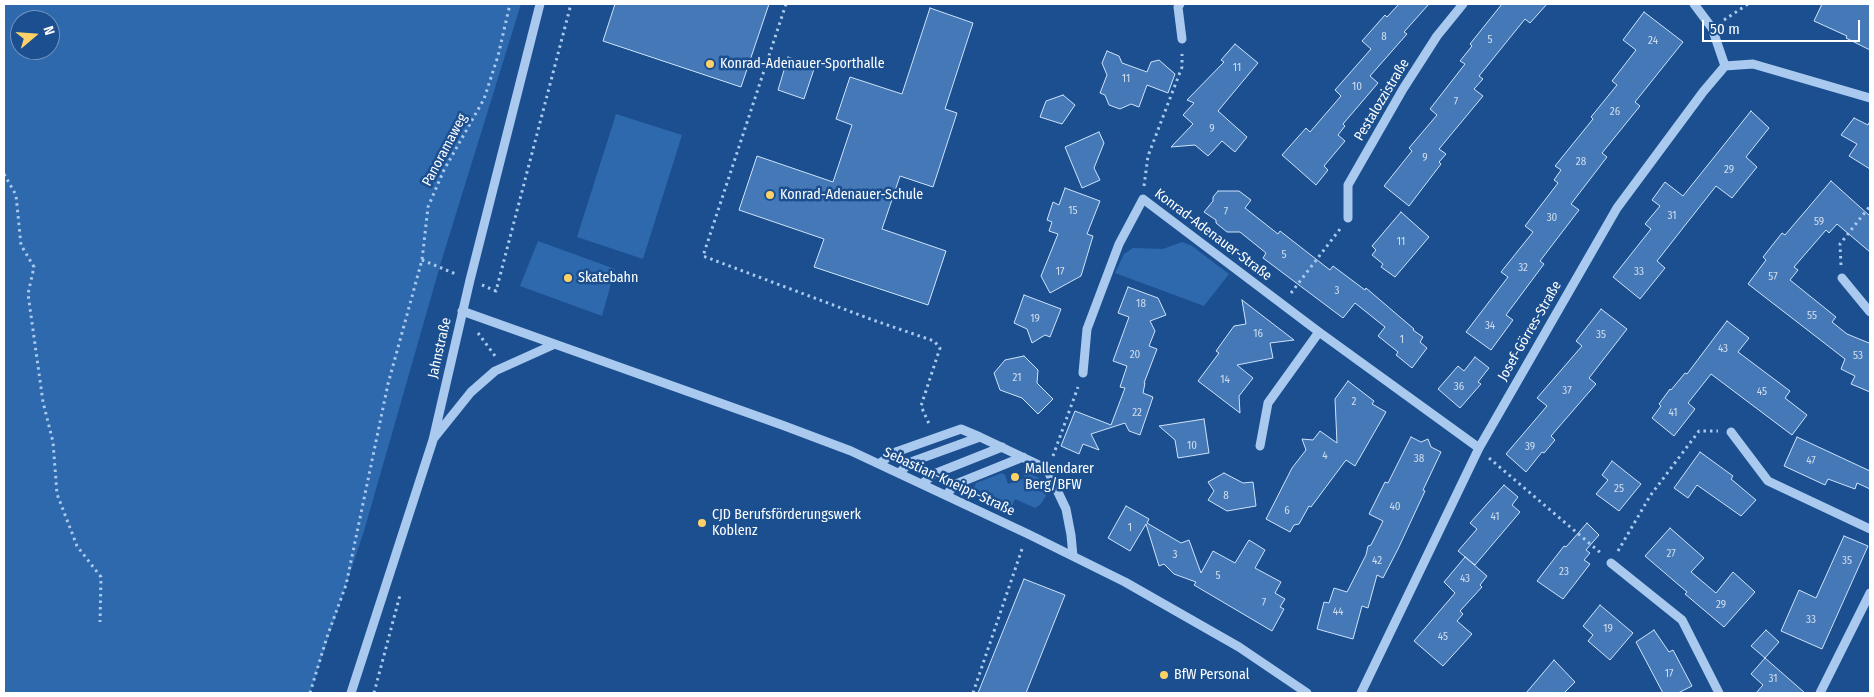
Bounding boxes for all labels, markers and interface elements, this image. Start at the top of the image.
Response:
north arrow [10,10,60,60]
scale bar [1704,10,1862,42]
text: 50 m [1710,20,1740,38]
text: N [39,24,58,37]
house number: 8 [1381,30,1387,44]
house number: 5 [1487,33,1493,47]
house number: 24 [1648,34,1658,48]
place label: Konrad-Adenauer-Sporthalle [720,56,885,72]
street label: Pestalozzistraße [1351,56,1413,144]
marker: Konrad-Adenauer-Sporthalle [704,58,716,70]
house number: 11 [1233,61,1241,75]
house number: 11 [1122,72,1130,86]
house number: 10 [1352,80,1362,94]
house number: 7 [1454,95,1458,109]
house number: 26 [1610,105,1620,119]
street label: Panoramaweg [419,111,471,189]
house number: 9 [1209,122,1215,136]
house number: 9 [1422,151,1428,165]
house number: 28 [1576,155,1586,169]
house number: 29 [1724,163,1734,177]
street label: Konrad-Adenauer-Straße [1151,185,1275,285]
place label: Konrad-Adenauer-Schule [780,187,923,203]
marker: Konrad-Adenauer-Schule [764,189,776,201]
house number: 15 [1068,204,1078,218]
house number: 7 [1224,205,1228,219]
house number: 31 [1668,209,1676,223]
house number: 30 [1547,211,1557,225]
house number: 59 [1814,215,1824,229]
house number: 11 [1397,235,1405,249]
house number: 5 [1281,248,1287,262]
house number: 32 [1518,261,1528,275]
house number: 17 [1056,265,1064,279]
house number: 33 [1634,265,1644,279]
place label: Skatebahn [578,270,638,286]
house number: 57 [1768,270,1778,284]
marker: Skatebahn [562,272,574,284]
street label: Josef-Görres-Straße [1495,278,1565,384]
house number: 3 [1335,284,1339,298]
house number: 18 [1136,297,1146,311]
house number: 55 [1807,309,1817,323]
house number: 19 [1030,312,1040,326]
street label: Jahnstraße [425,316,455,380]
house number: 34 [1485,319,1495,333]
house number: 16 [1253,327,1263,341]
house number: 35 [1596,328,1606,342]
house number: 1 [1400,333,1404,347]
house number: 43 [1718,342,1728,356]
house number: 20 [1130,348,1140,362]
house number: 53 [1853,349,1863,363]
house number: 21 [1013,371,1021,385]
house number: 14 [1220,373,1230,387]
house number: 36 [1454,380,1464,394]
house number: 37 [1562,384,1572,398]
house number: 45 [1757,385,1767,399]
house number: 2 [1352,395,1356,409]
house number: 22 [1132,406,1142,420]
house number: 41 [1668,406,1678,420]
house number: 10 [1187,439,1197,453]
house number: 39 [1525,440,1535,454]
street label: Sebastian-Kneipp-Straße [880,444,1018,520]
house number: 4 [1322,449,1328,463]
house number: 38 [1414,452,1424,466]
house number: 47 [1806,454,1816,468]
place label: Mallendarer Berg/BFW [1025,461,1094,494]
marker: Mallendarer Berg/BFW [1009,471,1021,483]
house number: 25 [1614,482,1624,496]
house number: 8 [1223,489,1229,503]
house number: 40 [1389,500,1401,514]
house number: 6 [1284,504,1290,518]
place label: CJD Berufsförderungswerk Koblenz [712,507,861,540]
house number: 41 [1490,510,1500,524]
marker: CJD Berufsförderungswerk Koblenz [696,517,708,529]
house number: 1 [1128,521,1132,535]
house number: 27 [1666,547,1676,561]
house number: 3 [1173,548,1177,562]
house number: 42 [1372,554,1382,568]
house number: 35 [1842,554,1852,568]
house number: 23 [1559,565,1569,579]
house number: 5 [1215,569,1221,583]
house number: 43 [1460,572,1470,586]
house number: 7 [1262,596,1266,610]
house number: 29 [1716,598,1726,612]
house number: 44 [1333,605,1343,619]
house number: 33 [1806,613,1816,627]
house number: 19 [1603,622,1613,636]
house number: 45 [1438,630,1448,644]
place label: BfW Personal [1174,667,1249,683]
house number: 17 [1665,667,1673,681]
marker: BfW Personal [1158,669,1170,681]
house number: 31 [1769,672,1777,686]

